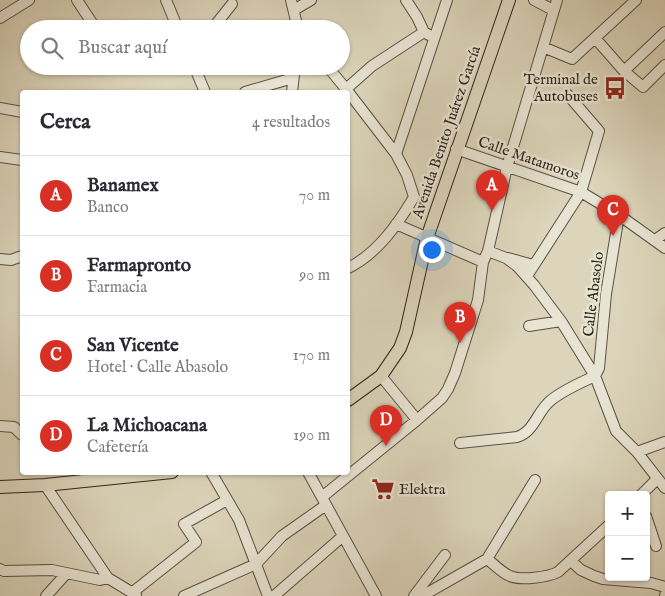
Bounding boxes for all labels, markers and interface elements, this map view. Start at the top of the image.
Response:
search box [20,20,350,75]
icon: search [38,34,66,62]
text: Buscar aquí [78,36,167,60]
street label: Avenida Benito Juárez García [408,43,485,222]
place label: Terminal de Autobuses [524,70,598,106]
bus stop icon: Terminal de Autobuses [602,75,628,101]
text: Cerca [40,109,90,136]
text: 4 resultados [252,113,330,133]
street label: Calle Matamoros [476,132,582,185]
pin: A [476,170,508,211]
text: Banamex [87,174,159,198]
text: A [51,186,61,206]
text: 70 m [299,186,330,206]
pin: C [597,195,629,236]
text: Banco [87,198,129,218]
your location [419,237,445,263]
street label: Calle Abasolo [579,250,608,338]
text: Farmapronto [87,254,191,278]
text: B [51,266,61,286]
text: 90 m [299,266,330,286]
text: Farmacia [87,278,147,298]
pin: B [444,302,476,343]
text: San Vicente [87,334,179,358]
text: C [50,346,62,366]
text: 170 m [293,346,330,366]
text: Hotel · Calle Abasolo [87,358,228,378]
pin: D [370,405,402,446]
text: La Michoacana [87,414,207,438]
text: D [50,426,62,446]
text: 190 m [293,426,330,446]
text: Cafetería [87,438,148,458]
supermarket icon: Elektra [370,476,396,502]
place label: Elektra [399,480,446,499]
map controls [605,491,650,581]
button: + [605,491,650,536]
button: − [605,536,650,581]

